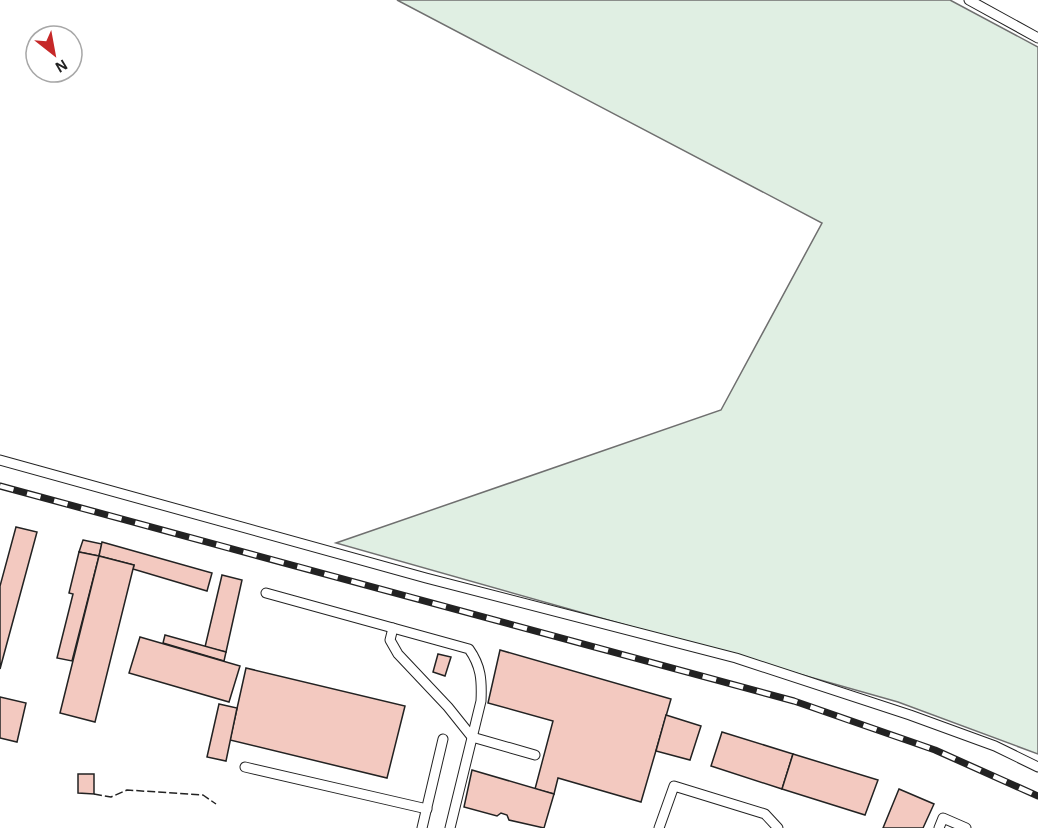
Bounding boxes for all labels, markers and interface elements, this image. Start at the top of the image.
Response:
north arrow [24,24,84,84]
text: N [52,56,70,76]

